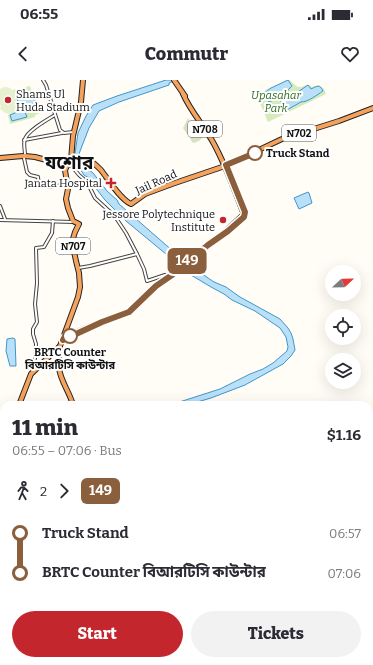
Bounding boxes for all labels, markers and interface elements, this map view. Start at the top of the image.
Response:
text: 06:55 [20,5,58,23]
icon: back [12,43,34,65]
text: Commutr [145,43,228,65]
icon: heart [339,43,361,65]
place label: Shams Ul Huda Stadium [16,88,90,114]
park label: Upasahar Park [251,89,302,115]
marker: Shams Ul Huda Stadium [3,95,13,105]
road number: N708 [188,121,222,137]
road number: N702 [282,125,316,141]
marker: Truck Stand [247,145,263,161]
place label: Truck Stand [266,147,330,160]
district label: যশোর [44,151,94,174]
street label: Jail Road [133,167,179,198]
place label: Janata Hospital [23,177,102,190]
marker: Janata Hospital [105,177,117,189]
place label: Jessore Polytechnique Institute [102,208,215,234]
marker: Jessore Polytechnique Institute [218,215,228,225]
road number: N707 [56,238,90,254]
line badge: 149 [164,248,210,274]
text: 149 [176,252,198,269]
north arrow [325,265,361,301]
map controls [325,265,361,389]
button: locate [325,309,361,345]
marker: BRTC Counter বিআরটিসি কাউন্টার [62,328,78,344]
place label: BRTC Counter বিআরটিসি কাউন্টার [24,346,115,372]
button: layers [325,353,361,389]
text: 11 min [12,414,78,441]
text: $1.16 [327,426,361,444]
text: 06:55 – 07:06 · Bus [12,443,122,458]
icon: walk [12,480,34,502]
icon: forward [53,480,75,502]
text: 149 [89,482,112,499]
text: 2 [40,484,47,499]
text: Truck Stand [42,524,129,542]
text: 06:57 [329,526,361,541]
text: BRTC Counter বিআরটিসি কাউন্টার [42,563,266,581]
text: 07:06 [327,566,361,581]
button: Start [12,611,183,657]
button: Tickets [191,611,361,657]

